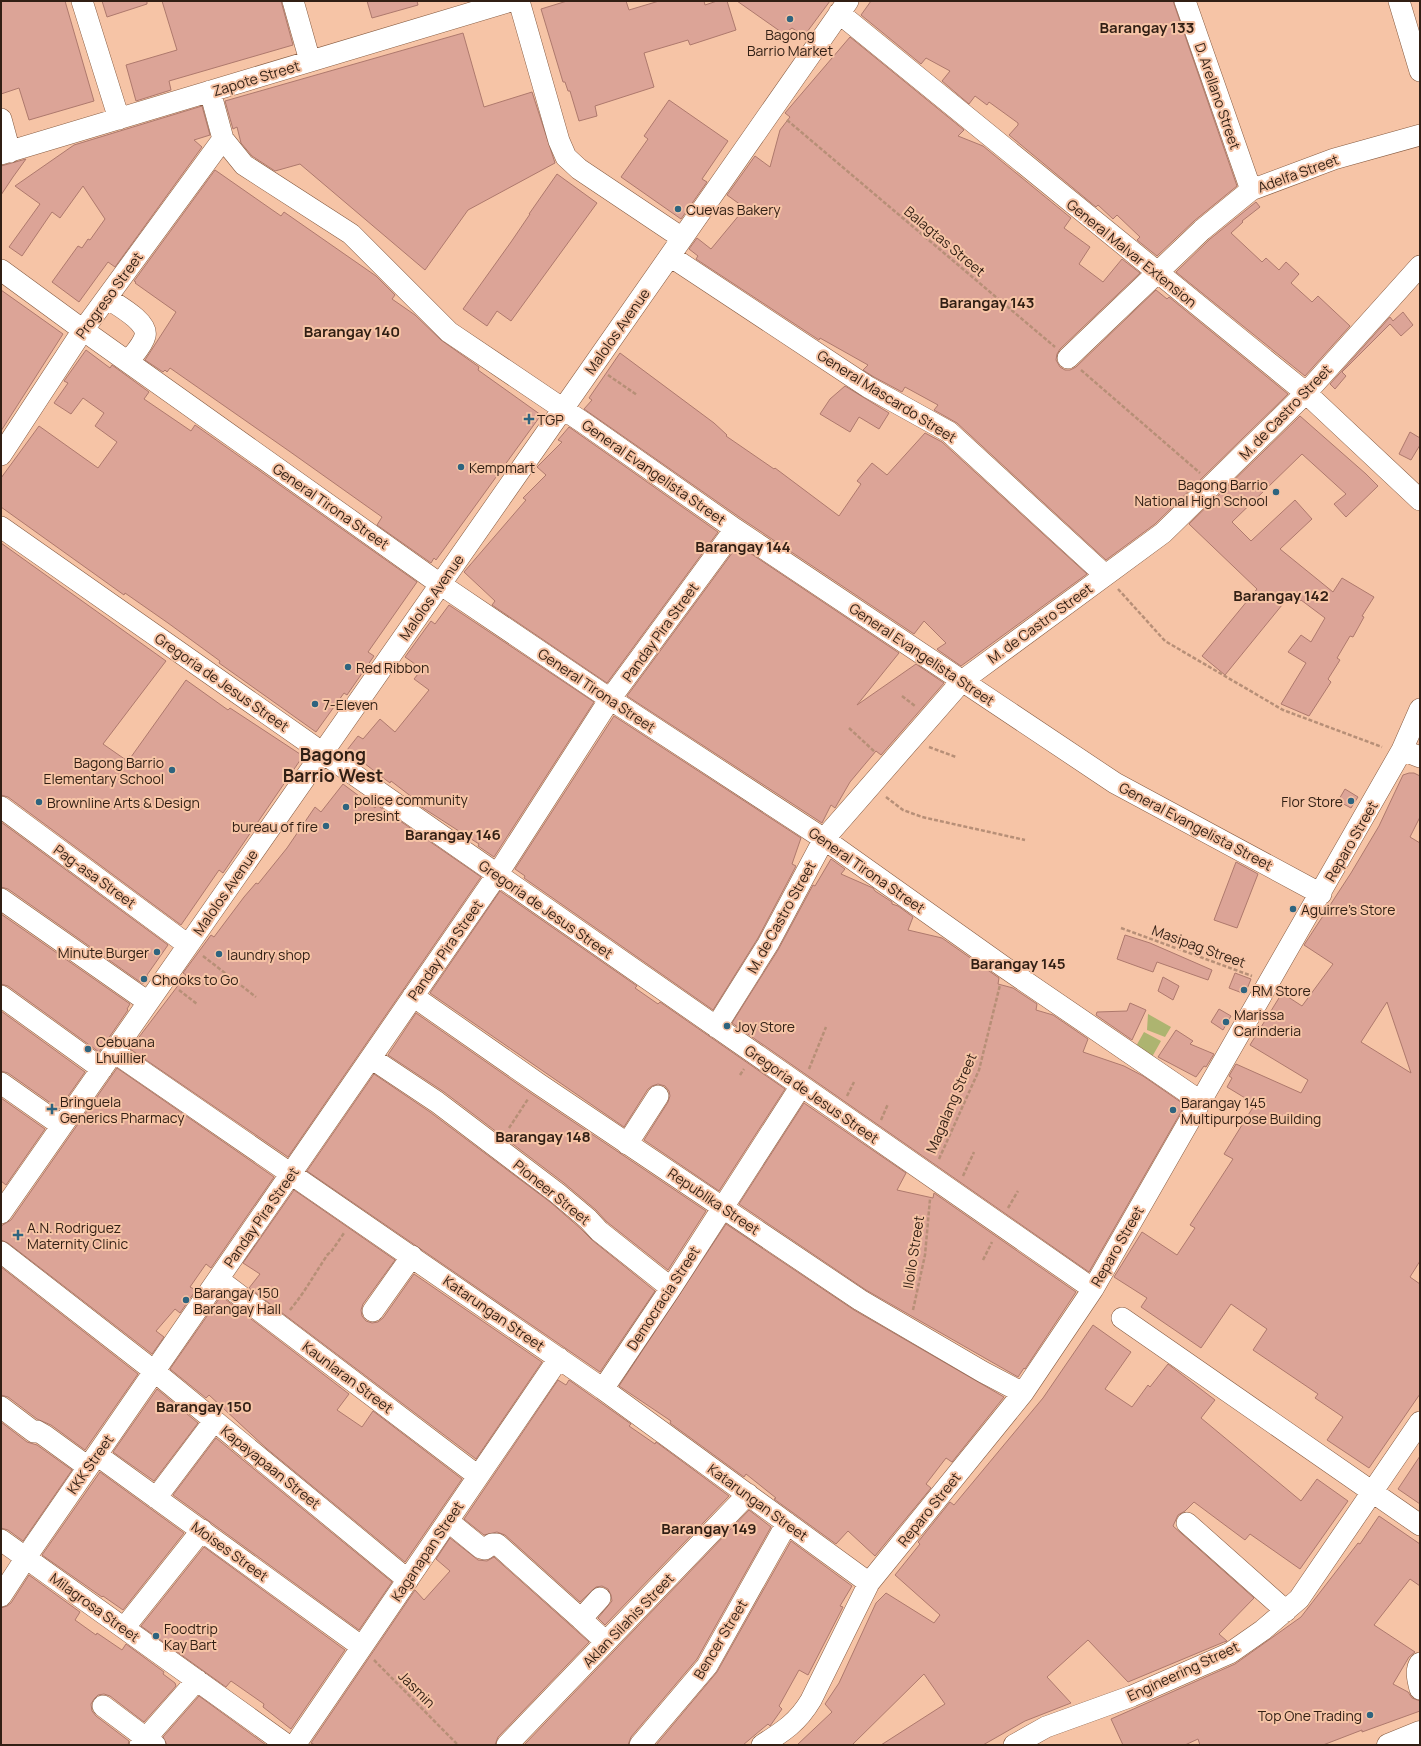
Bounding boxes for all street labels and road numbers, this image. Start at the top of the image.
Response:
street label: D. Arellano Street [1191,40,1245,152]
street label: Zapote Street [210,56,302,100]
street label: Adelfa Street [1255,149,1342,196]
street label: General Malvar Extension [1063,195,1201,311]
street label: Balagtas Street [900,201,990,281]
street label: Progreso Street [71,248,147,342]
street label: Malolos Avenue [580,284,654,378]
street label: General Mascardo Street [814,345,960,447]
street label: M. de Castro Street [1235,360,1336,464]
street label: General Evangelista Street [578,415,730,529]
street label: General Tirona Street [269,459,393,554]
street label: Malolos Avenue [394,550,468,644]
street label: Panday Pira Street [618,578,703,685]
street label: M. de Castro Street [984,578,1097,668]
street label: General Evangelista Street [846,598,999,710]
street label: Gregoria de Jesus Street [151,629,293,736]
street label: General Tirona Street [535,644,660,737]
street label: General Evangelista Street [1116,777,1276,875]
street label: Reparo Street [1320,797,1382,885]
street label: General Tirona Street [805,823,929,918]
street label: Pag-asa Street [50,840,140,912]
street label: Malolos Avenue [188,845,262,939]
street label: Gregoria de Jesus Street [475,856,617,963]
street label: M. de Castro Street [742,857,820,976]
street label: Panday Pira Street [403,896,487,1004]
street label: Masipag Street [1150,920,1249,972]
street label: Gregoria de Jesus Street [741,1041,883,1148]
street label: Magalang Street [921,1050,981,1156]
street label: Pioneer Street [510,1155,595,1229]
street label: Panday Pira Street [219,1163,303,1271]
street label: Republika Street [664,1163,764,1239]
street label: Reparo Street [1086,1202,1148,1290]
street label: Iloilo Street [898,1214,928,1290]
street label: Democracia Street [622,1242,704,1354]
street label: Katarungan Street [440,1271,549,1355]
street label: Kaunlaran Street [299,1337,397,1417]
street label: Kapayapaan Street [217,1421,325,1513]
street label: KKK Street [63,1430,118,1498]
street label: Katarungan Street [704,1459,812,1545]
street label: Reparo Street [893,1468,965,1550]
street label: Kaganapan Street [387,1497,468,1605]
street label: Moises Street [188,1517,272,1585]
street label: Milagrosa Street [46,1568,144,1646]
street label: Aklan Silahis Street [578,1569,678,1671]
street label: Bencer Street [689,1595,751,1682]
street label: Engineering Street [1124,1637,1242,1705]
street label: Jasmin [394,1666,440,1712]

